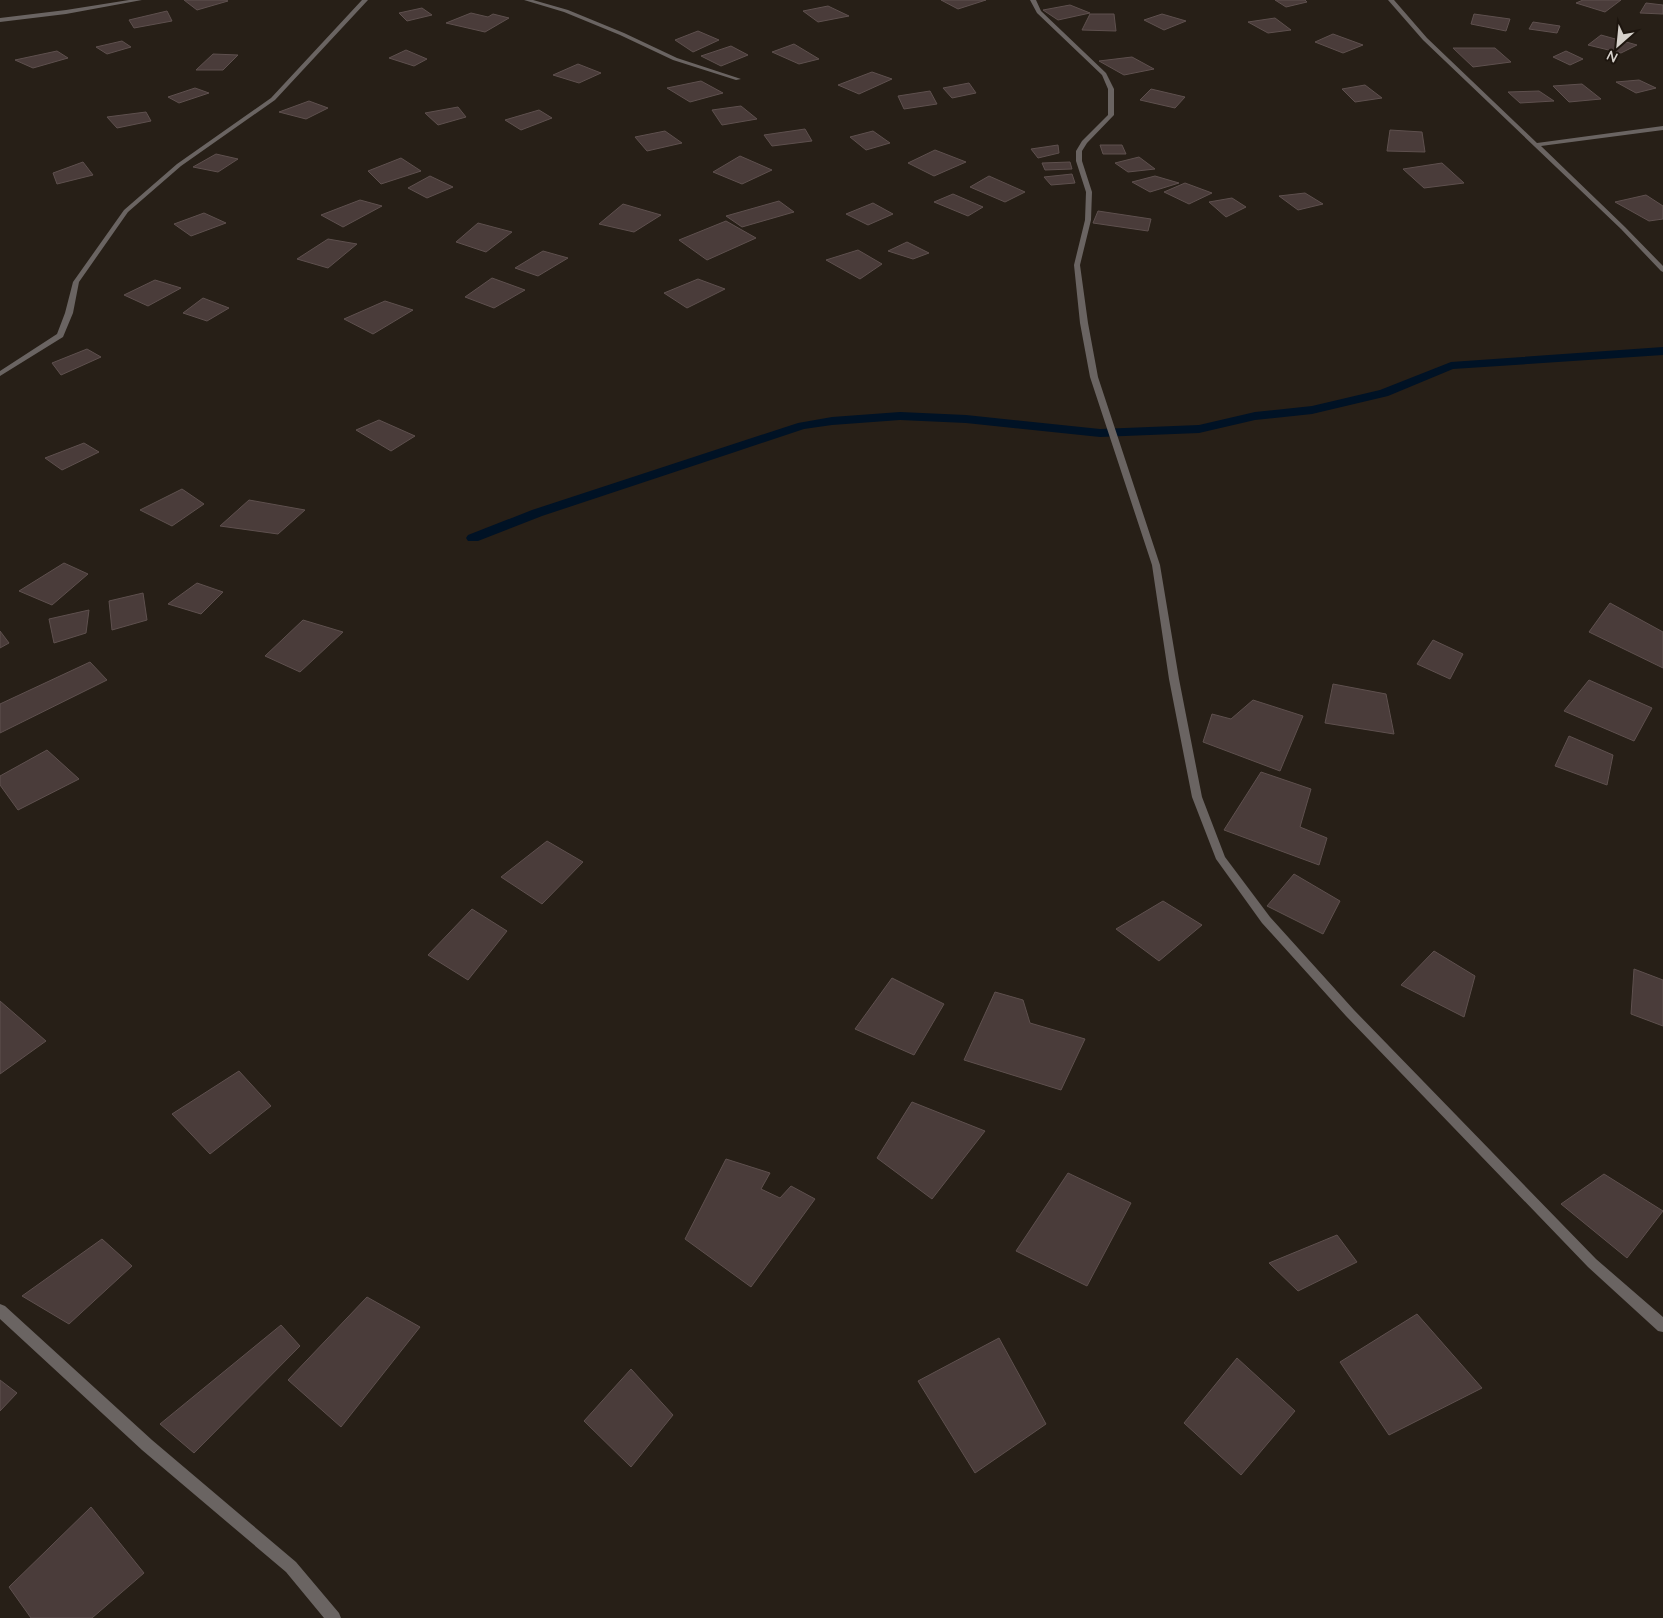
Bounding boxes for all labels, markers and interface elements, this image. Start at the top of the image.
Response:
north arrow [1593,20,1643,70]
text: N [1603,46,1621,67]

